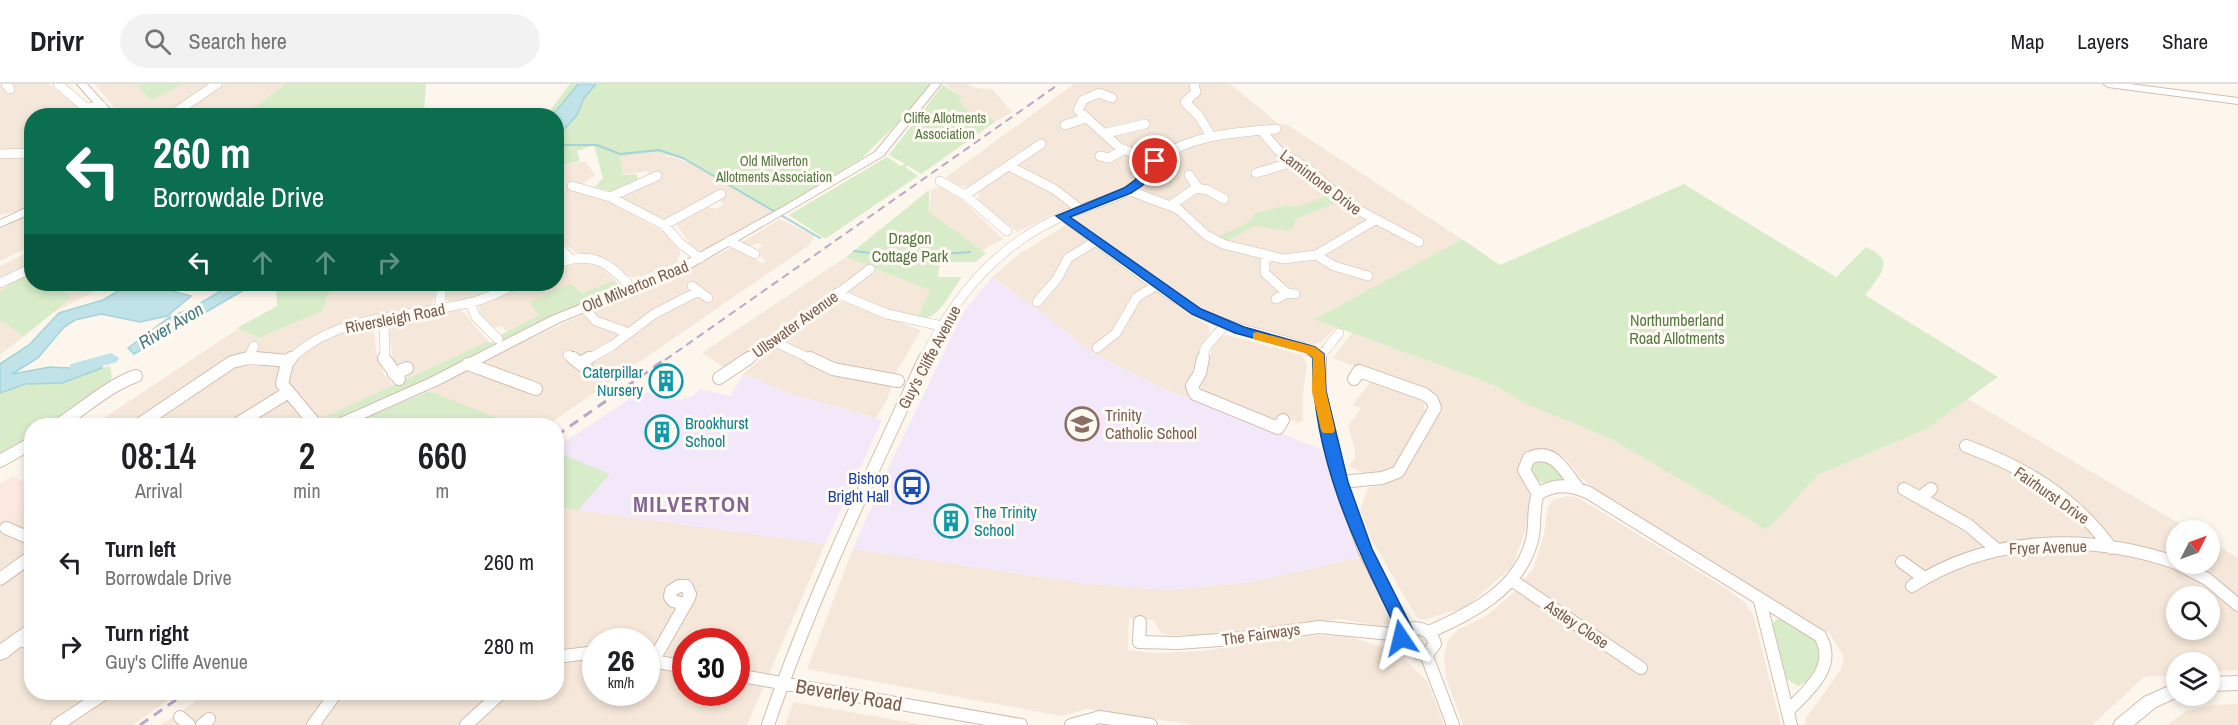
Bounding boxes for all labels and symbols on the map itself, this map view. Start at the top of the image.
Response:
park label: Cliffe Allotments Association [904,109,987,143]
pin [1129,135,1180,186]
street label: Lamintone Drive [1276,144,1366,220]
park label: Old Milverton Allotments Association [715,152,832,186]
park label: Dragon Cottage Park [872,227,949,267]
street label: Old Milverton Road [578,255,692,317]
street label: Ullswater Avenue [748,285,842,363]
water label: River Avon [134,296,208,355]
street label: Riversleigh Road [343,298,447,338]
street label: Guy's Cliffe Avenue [892,301,966,413]
park label: Northumberland Road Allotments [1629,309,1725,349]
place label: Caterpillar Nursery [582,361,644,401]
building icon: Caterpillar Nursery [648,363,684,399]
place label: Trinity Catholic School [1105,404,1197,444]
school or university icon: Trinity Catholic School [1064,406,1100,442]
place label: Brookhurst School [685,412,749,452]
building icon: Brookhurst School [644,414,680,450]
street label: Fairhurst Drive [2010,461,2094,529]
place label: Bishop Bright Hall [828,467,889,507]
bus stop icon: Bishop Bright Hall [894,469,930,505]
district label: MILVERTON [633,489,751,519]
place label: The Trinity School [974,501,1037,541]
building icon: The Trinity School [933,503,969,539]
north arrow [2166,520,2220,574]
street label: Fryer Avenue [2009,535,2087,559]
street label: Astley Close [1540,594,1613,654]
position arrow [1369,606,1433,670]
street label: The Fairways [1220,618,1302,650]
speed limit sign: 30 [672,628,750,706]
street label: Beverley Road [794,672,904,717]

